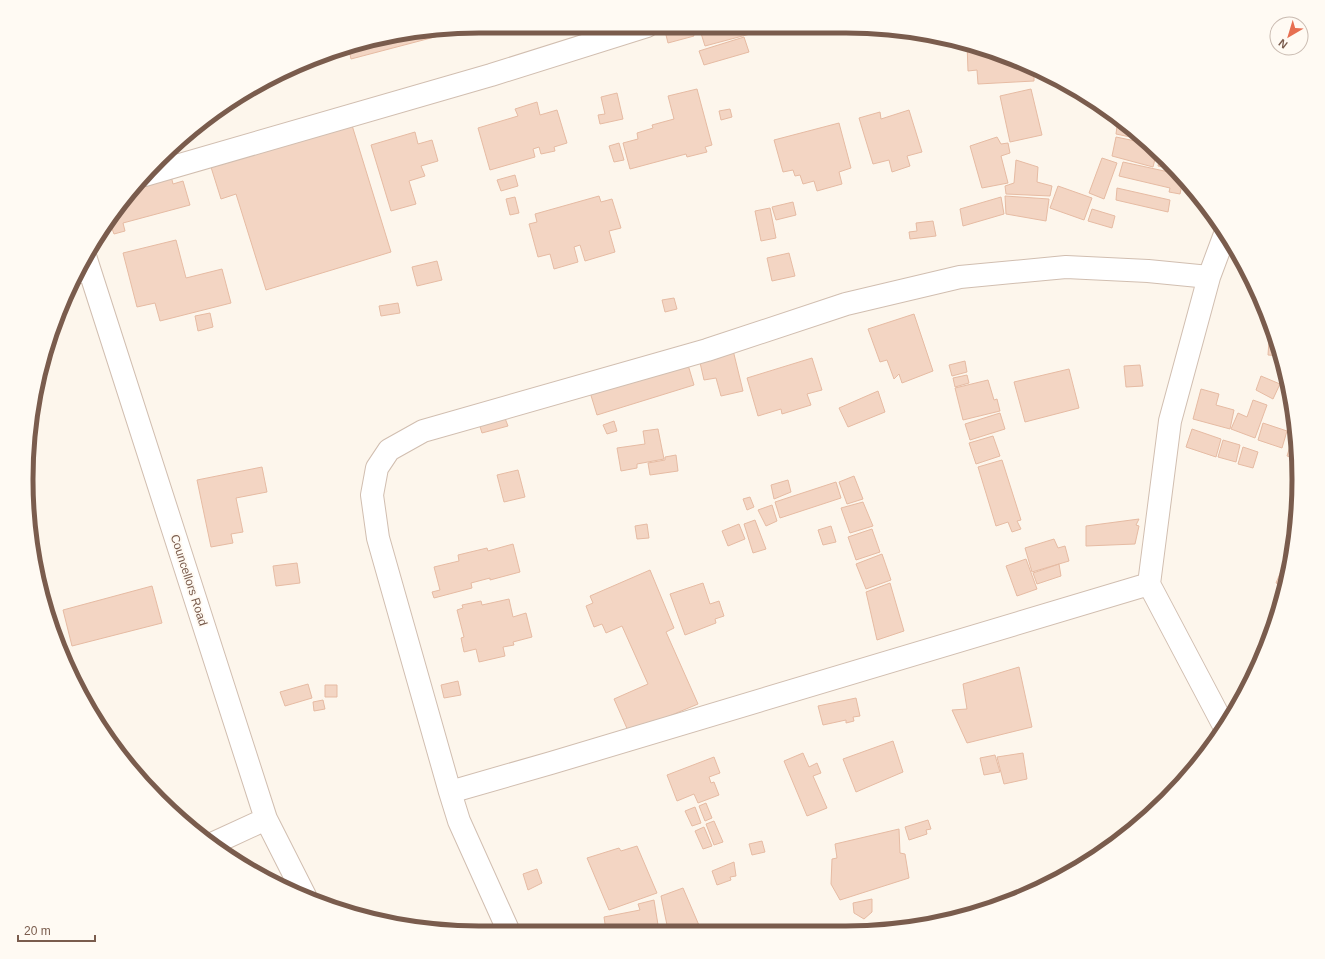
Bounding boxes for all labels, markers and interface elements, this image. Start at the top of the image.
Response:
north arrow [1269,16,1309,56]
text: N [1276,37,1290,51]
street label: Councellors Road [168,532,210,628]
scale bar [18,917,95,943]
text: 20 m [24,924,51,938]

